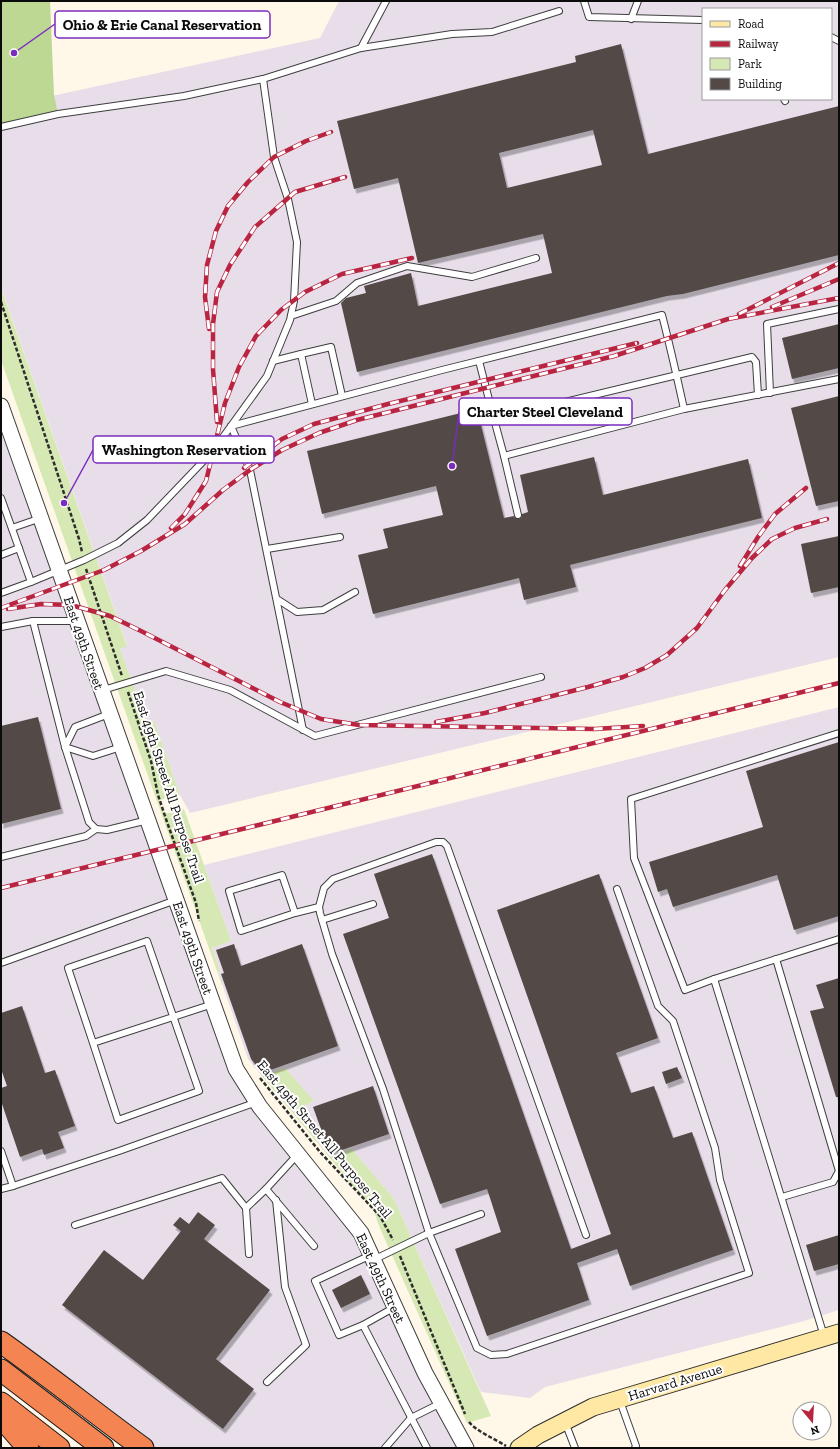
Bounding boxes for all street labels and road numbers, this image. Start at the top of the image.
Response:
street label: East 49th Street [60,594,108,693]
street label: East 49th Street All Purpose Trail [129,689,208,886]
street label: East 49th Street [169,899,217,998]
street label: East 49th Street All Purpose Trail [254,1057,396,1222]
street label: East 49th Street [352,1230,409,1327]
street label: Harvard Avenue [626,1360,725,1405]

